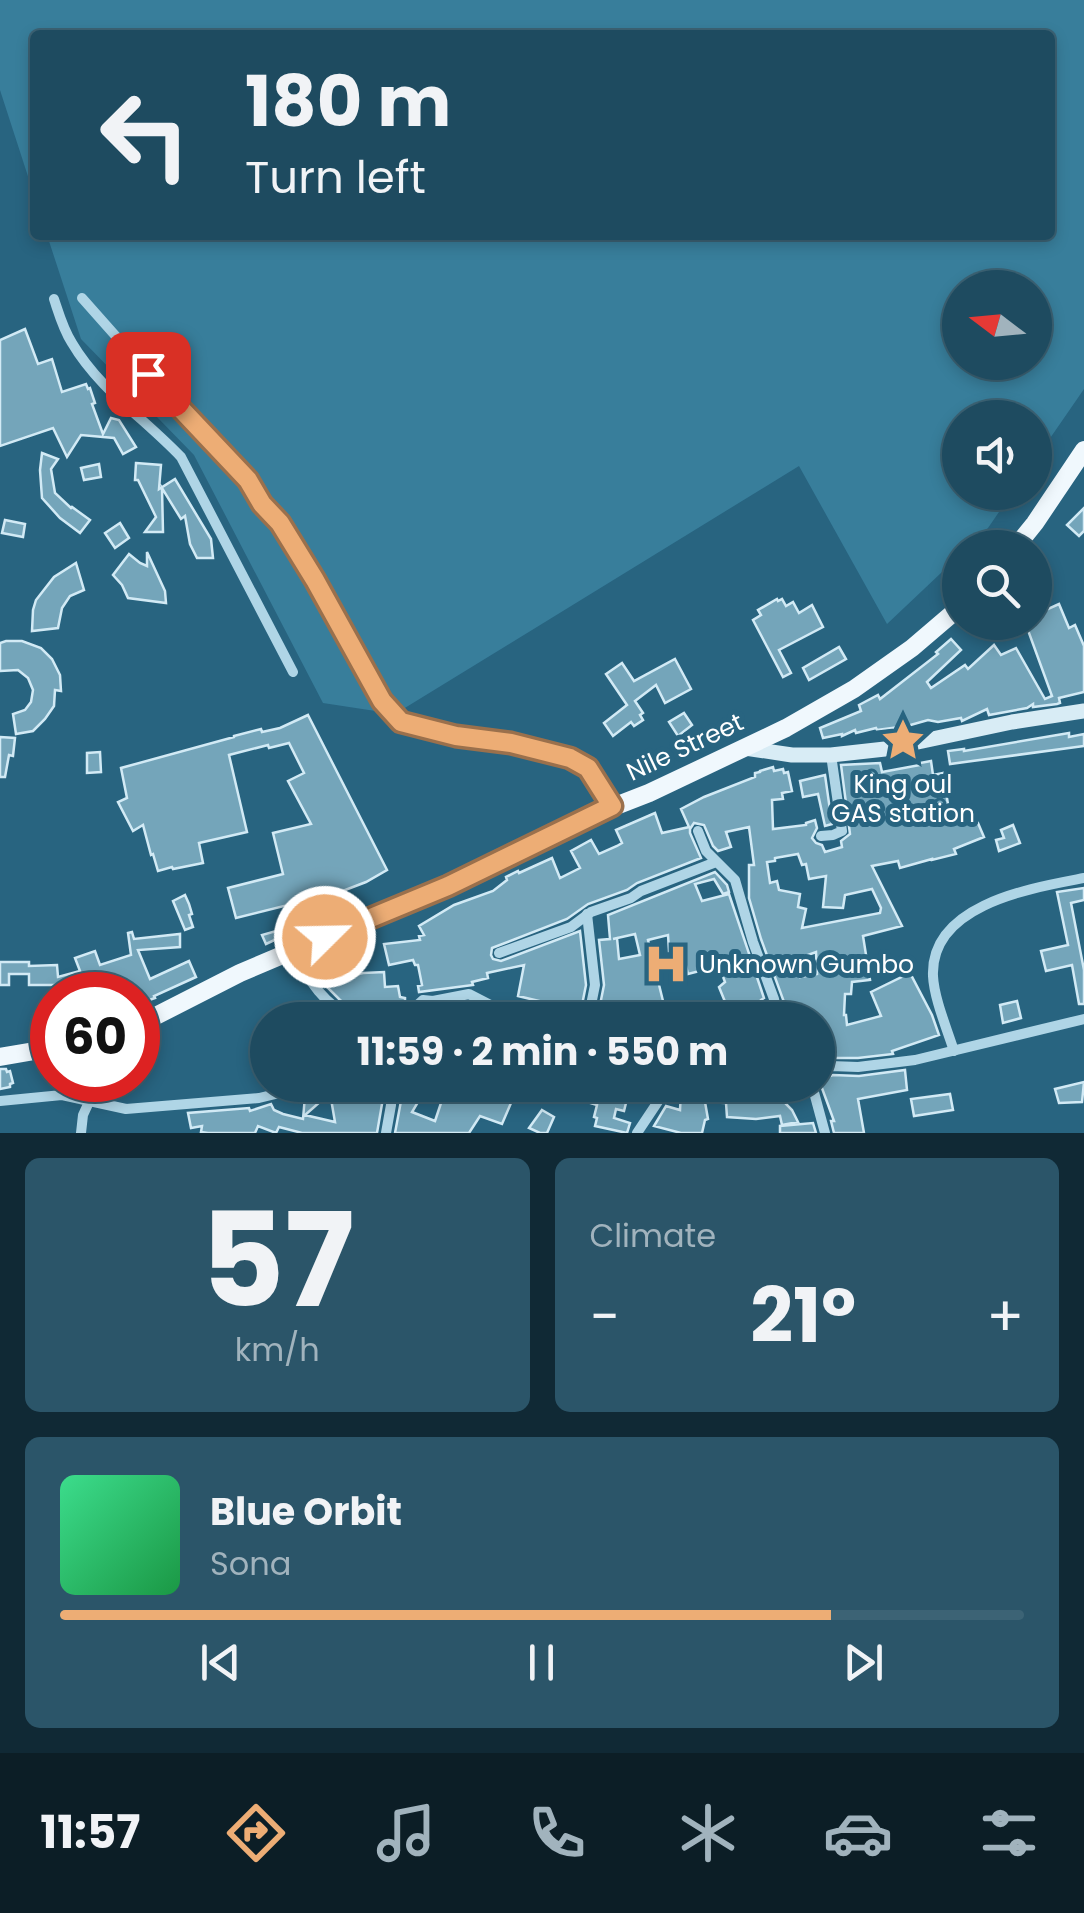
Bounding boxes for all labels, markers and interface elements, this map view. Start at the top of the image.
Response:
text: 180 m [245,52,451,151]
icon: left [80,70,210,200]
text: Turn left [245,146,426,209]
north arrow [942,270,1052,380]
map controls [942,270,1052,640]
pin [106,332,191,417]
icon: arrive [121,347,176,402]
button: sound [942,400,1052,510]
button: search [942,530,1052,640]
street label: Nile Street [621,705,749,789]
place icon: King oul GAS station [879,716,927,764]
place label: King oul GAS station [831,767,975,831]
position arrow [273,885,377,989]
hospital icon: Unknown Gumbo [642,940,690,988]
place label: Unknown Gumbo [699,947,914,982]
speed limit sign: 60 [30,972,160,1102]
text: 11:59 · 2 min · 550 m [357,1025,728,1078]
text: 57 [200,1169,354,1352]
text: Climate [590,1213,716,1258]
text: 21° [750,1263,856,1368]
text: − [590,1278,620,1355]
text: + [986,1278,1024,1355]
text: km/h [235,1327,320,1372]
text: Blue Orbit [210,1485,402,1538]
text: Sona [210,1541,291,1586]
icon: previous [193,1635,248,1690]
icon: pause [514,1635,569,1690]
icon: next [836,1635,891,1690]
icon: directions [221,1798,291,1868]
icon: music [371,1798,441,1868]
icon: phone [522,1798,592,1868]
icon: climate [673,1798,743,1868]
icon: car [823,1798,893,1868]
icon: filters [974,1798,1044,1868]
text: 11:57 [40,1801,140,1864]

